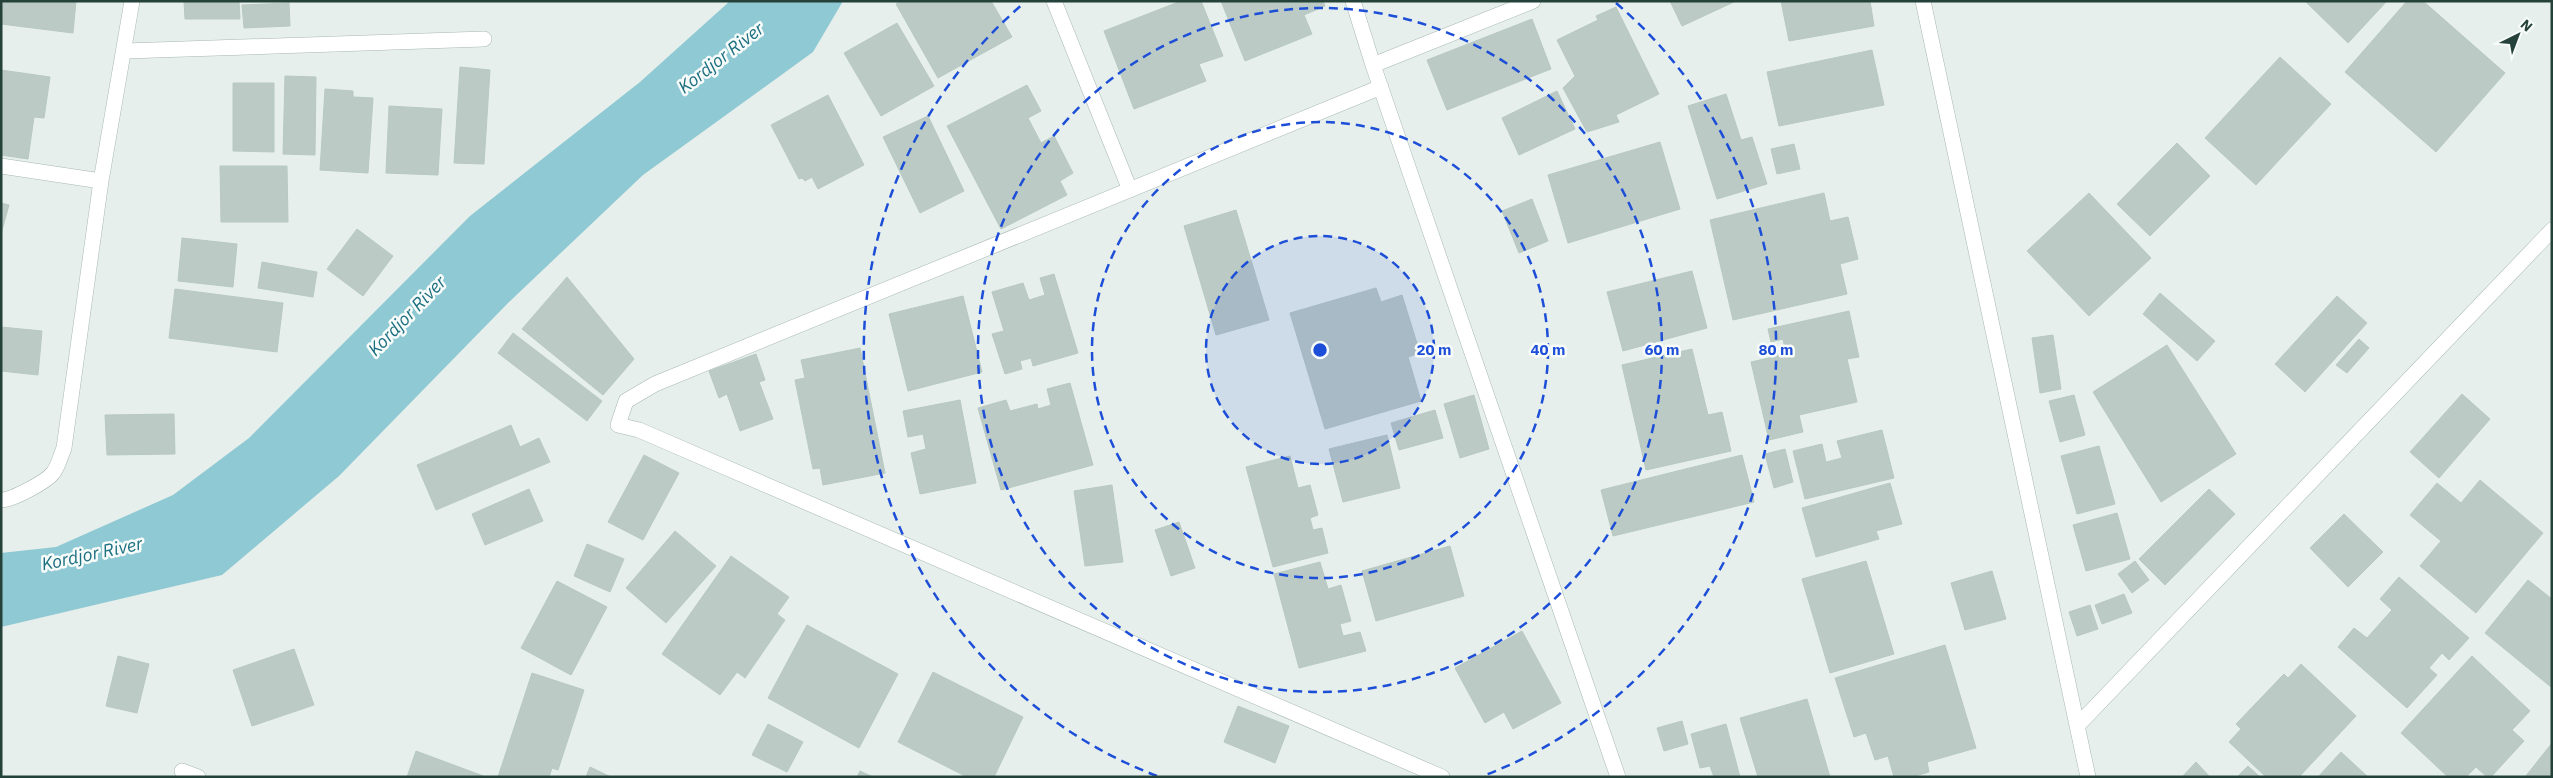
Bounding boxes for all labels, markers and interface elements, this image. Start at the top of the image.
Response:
north arrow [2493,10,2543,60]
text: N [2517,15,2536,35]
water label: Kordjor River [673,17,769,98]
water label: Kordjor River [363,270,451,361]
text: 20 m [1417,340,1451,359]
text: 40 m [1531,340,1565,359]
text: 60 m [1645,340,1679,359]
text: 80 m [1759,340,1793,359]
centre of rings [1311,341,1329,359]
water label: Kordjor River [39,531,145,575]

